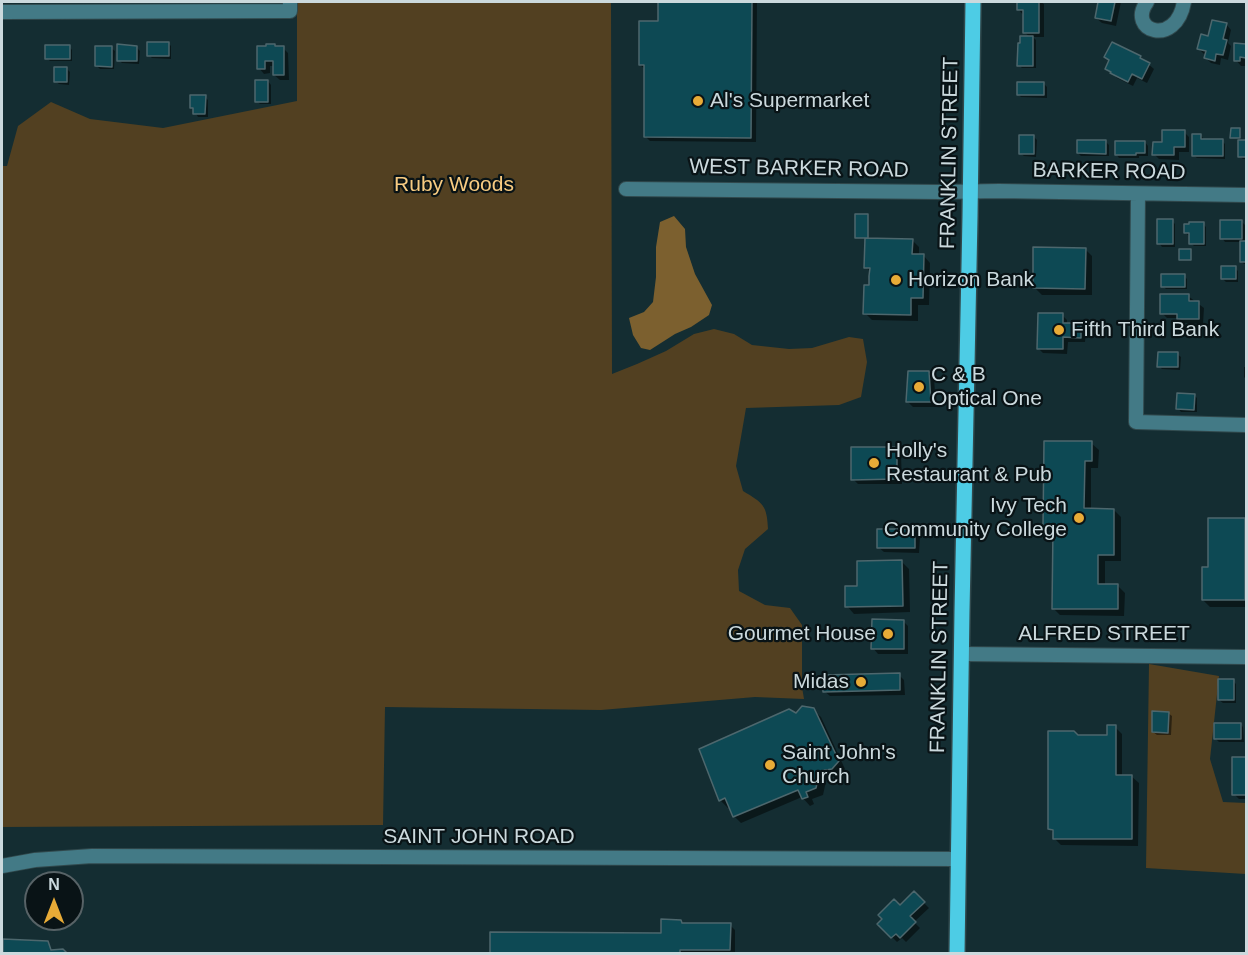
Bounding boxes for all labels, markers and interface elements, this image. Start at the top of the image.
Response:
street label: FRANKLIN STREET [936,57,964,249]
place label: Al's Supermarket [710,88,869,114]
marker: Al's Supermarket [691,94,705,108]
street label: WEST BARKER ROAD [689,154,909,184]
street label: BARKER ROAD [1032,158,1186,186]
park label: Ruby Woods [394,172,514,198]
place label: Horizon Bank [908,267,1034,293]
marker: Horizon Bank [889,273,903,287]
place label: Fifth Third Bank [1071,317,1219,343]
marker: Fifth Third Bank [1052,323,1066,337]
place label: C & B Optical One [931,362,1042,412]
marker: C & B Optical One [912,380,926,394]
place label: Holly's Restaurant & Pub [886,438,1052,488]
marker: Holly's Restaurant & Pub [867,456,881,470]
place label: Ivy Tech Community College [884,493,1067,543]
marker: Ivy Tech Community College [1072,511,1086,525]
street label: FRANKLIN STREET [926,561,954,753]
place label: Gourmet House [728,621,876,647]
street label: ALFRED STREET [1018,621,1190,647]
marker: Gourmet House [881,627,895,641]
place label: Midas [793,669,849,695]
marker: Midas [854,675,868,689]
place label: Saint John's Church [782,740,896,790]
marker: Saint John's Church [763,758,777,772]
street label: SAINT JOHN ROAD [383,824,575,850]
north arrow [24,871,84,931]
text: N [48,876,60,893]

